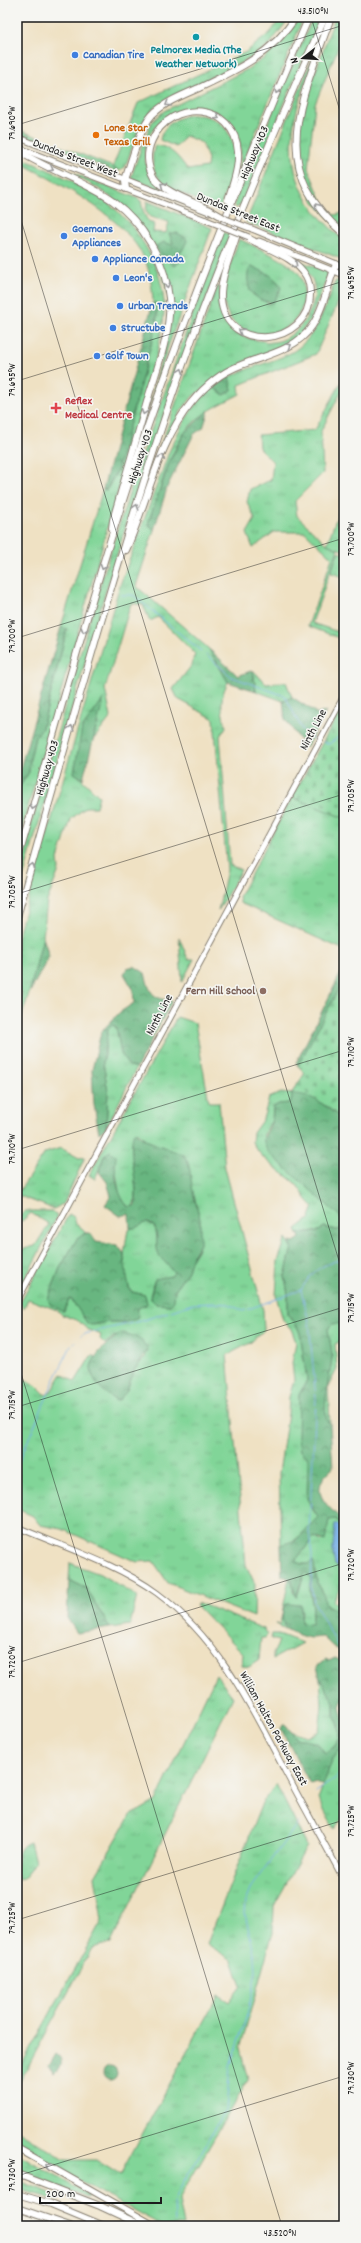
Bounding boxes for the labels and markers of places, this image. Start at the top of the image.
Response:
marker: Pelmorex Media (The Weather Network) [191,32,201,42]
place label: Pelmorex Media (The Weather Network) [150,42,242,73]
place label: Canadian Tire [83,47,145,64]
marker: Canadian Tire [70,50,80,60]
place label: Lone Star Texas Grill [104,120,151,151]
marker: Lone Star Texas Grill [91,130,101,140]
place label: Goemans Appliances [72,221,121,252]
marker: Goemans Appliances [59,231,69,241]
place label: Appliance Canada [103,251,185,268]
marker: Appliance Canada [90,254,100,264]
place label: Leon's [124,270,153,287]
marker: Leon's [111,273,121,283]
place label: Urban Trends [128,298,188,315]
marker: Urban Trends [115,301,125,311]
place label: Structube [121,320,166,337]
marker: Structube [108,323,118,333]
place label: Golf Town [105,348,149,365]
marker: Golf Town [92,351,102,361]
place label: Reflex Medical Centre [65,393,133,424]
marker: Reflex Medical Centre [50,402,62,414]
place label: Fern Hill School [186,983,255,1000]
marker: Fern Hill School [258,986,268,996]

